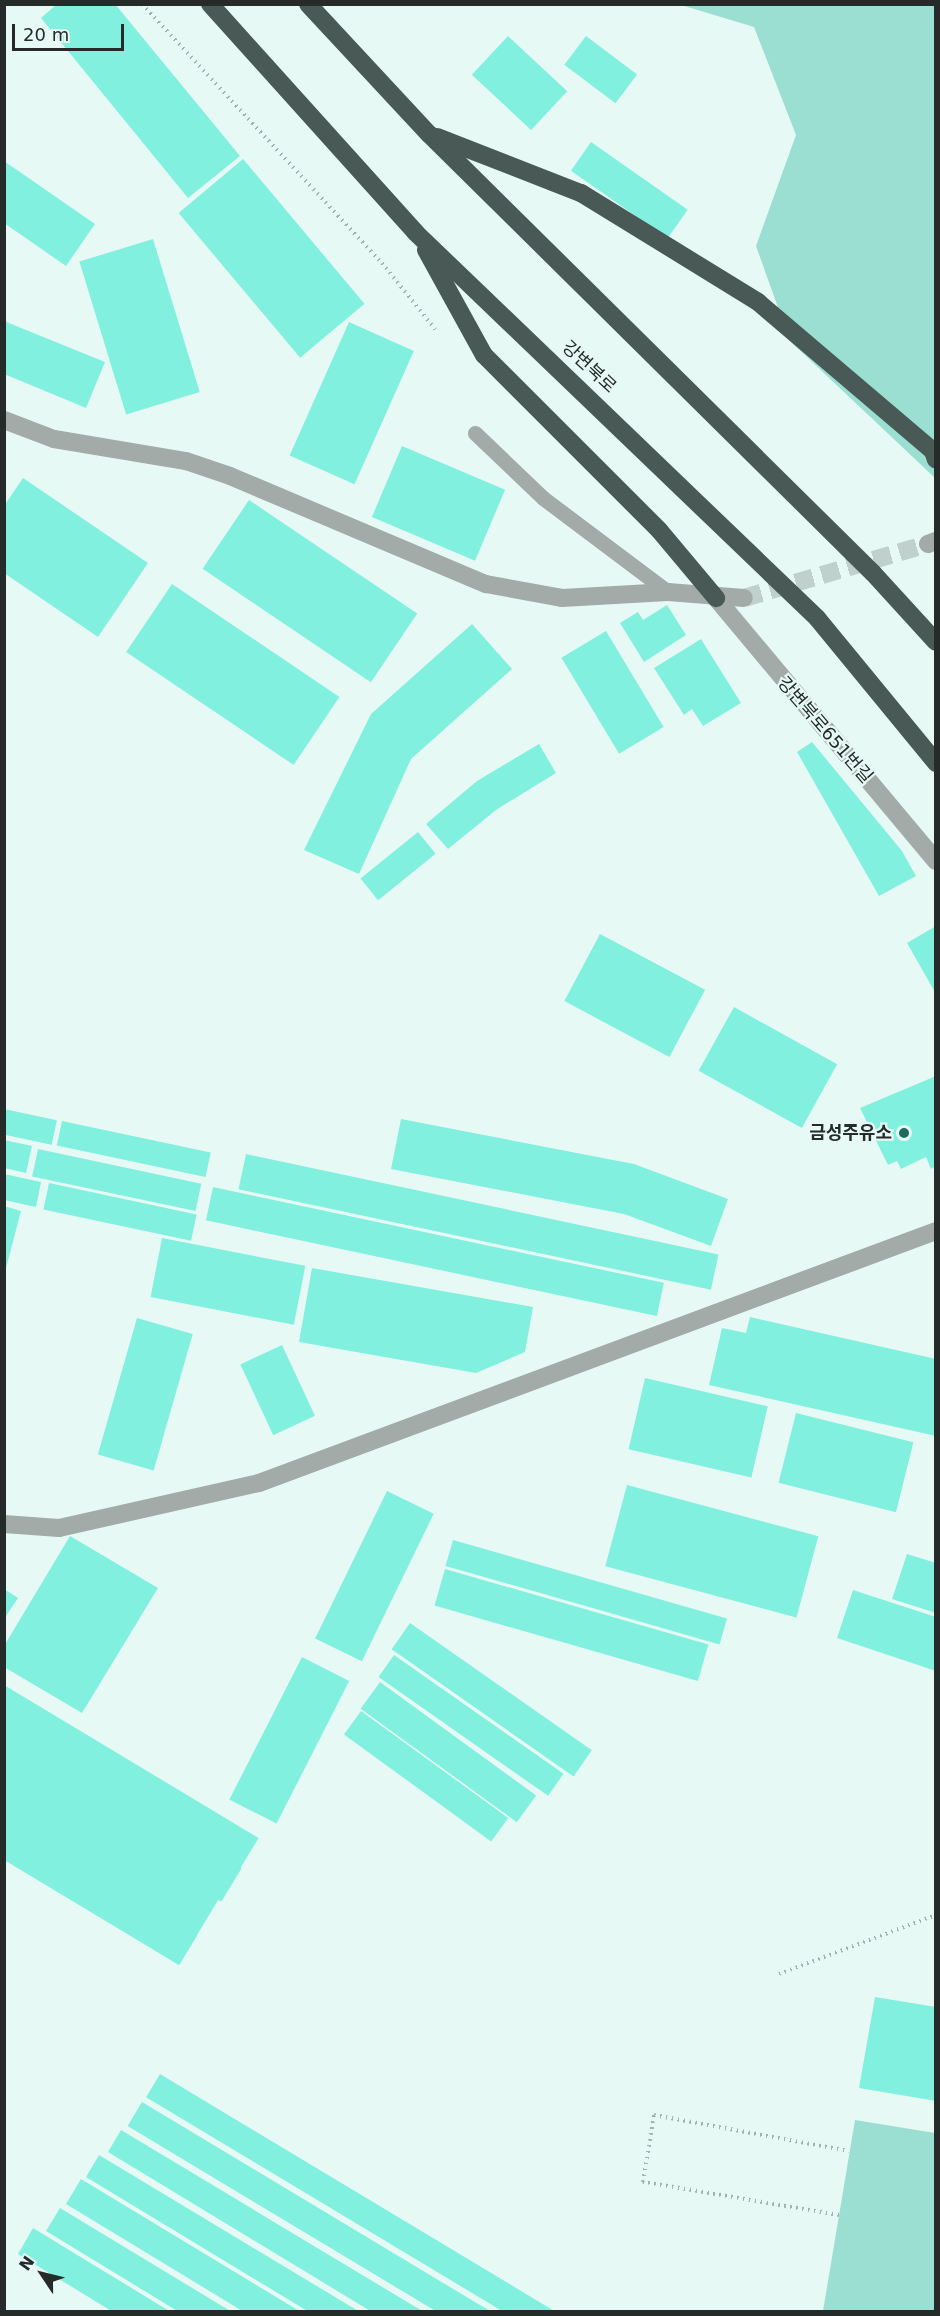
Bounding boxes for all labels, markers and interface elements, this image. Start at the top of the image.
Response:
scale bar [15,12,128,50]
text: 20 m [23,24,69,45]
street label: 강변북로 [557,337,621,397]
street label: 강변북로651번길 [773,672,877,788]
place label: 금성주유소 [809,1122,892,1144]
marker: 금성주유소 [897,1126,911,1140]
north arrow [12,2244,72,2304]
text: N [15,2252,38,2274]

